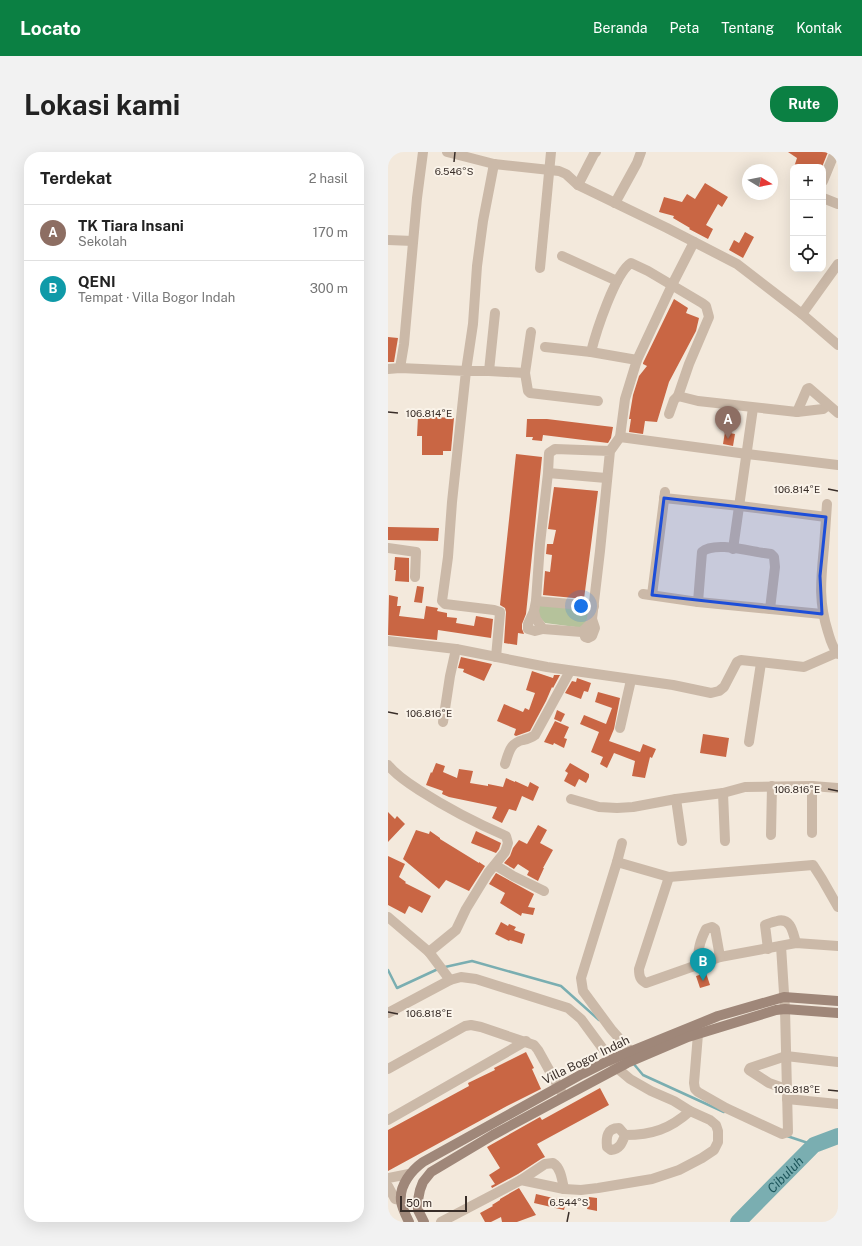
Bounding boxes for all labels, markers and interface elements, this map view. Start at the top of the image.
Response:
text: Locato [20,17,81,39]
text: Beranda [593,20,648,36]
text: Peta [670,20,699,36]
text: Tentang [721,20,774,36]
text: Kontak [796,20,842,36]
button: Rute [770,86,838,122]
text: Lokasi kami [24,88,180,121]
north arrow [742,164,778,200]
map controls [790,164,826,272]
button: + [790,164,826,200]
text: 6.546°S [435,165,474,177]
text: Terdekat [40,168,112,188]
text: 2 hasil [309,171,348,186]
button: − [790,200,826,236]
text: TK Tiara Insani [78,217,184,234]
text: A [48,225,58,240]
text: 170 m [313,225,348,240]
text: Sekolah [78,234,127,249]
button: locate [790,236,826,272]
text: QENI [78,273,116,290]
text: B [49,281,57,296]
text: 300 m [310,281,348,296]
text: Tempat · Villa Bogor Indah [78,290,235,305]
pin: A [715,406,741,439]
text: 106.814°E [406,407,452,419]
text: 106.814°E [774,483,820,495]
your location [571,596,591,616]
text: 106.816°E [406,707,452,719]
text: 106.816°E [774,783,820,795]
pin: B [690,948,716,981]
text: 106.818°E [406,1007,452,1019]
street label: Villa Bogor Indah [540,1033,632,1087]
text: 106.818°E [774,1083,820,1095]
water label: Cibuluh [764,1153,807,1196]
scale bar [400,1194,467,1213]
text: 6.544°S [550,1196,589,1208]
text: 50 m [406,1197,432,1209]

